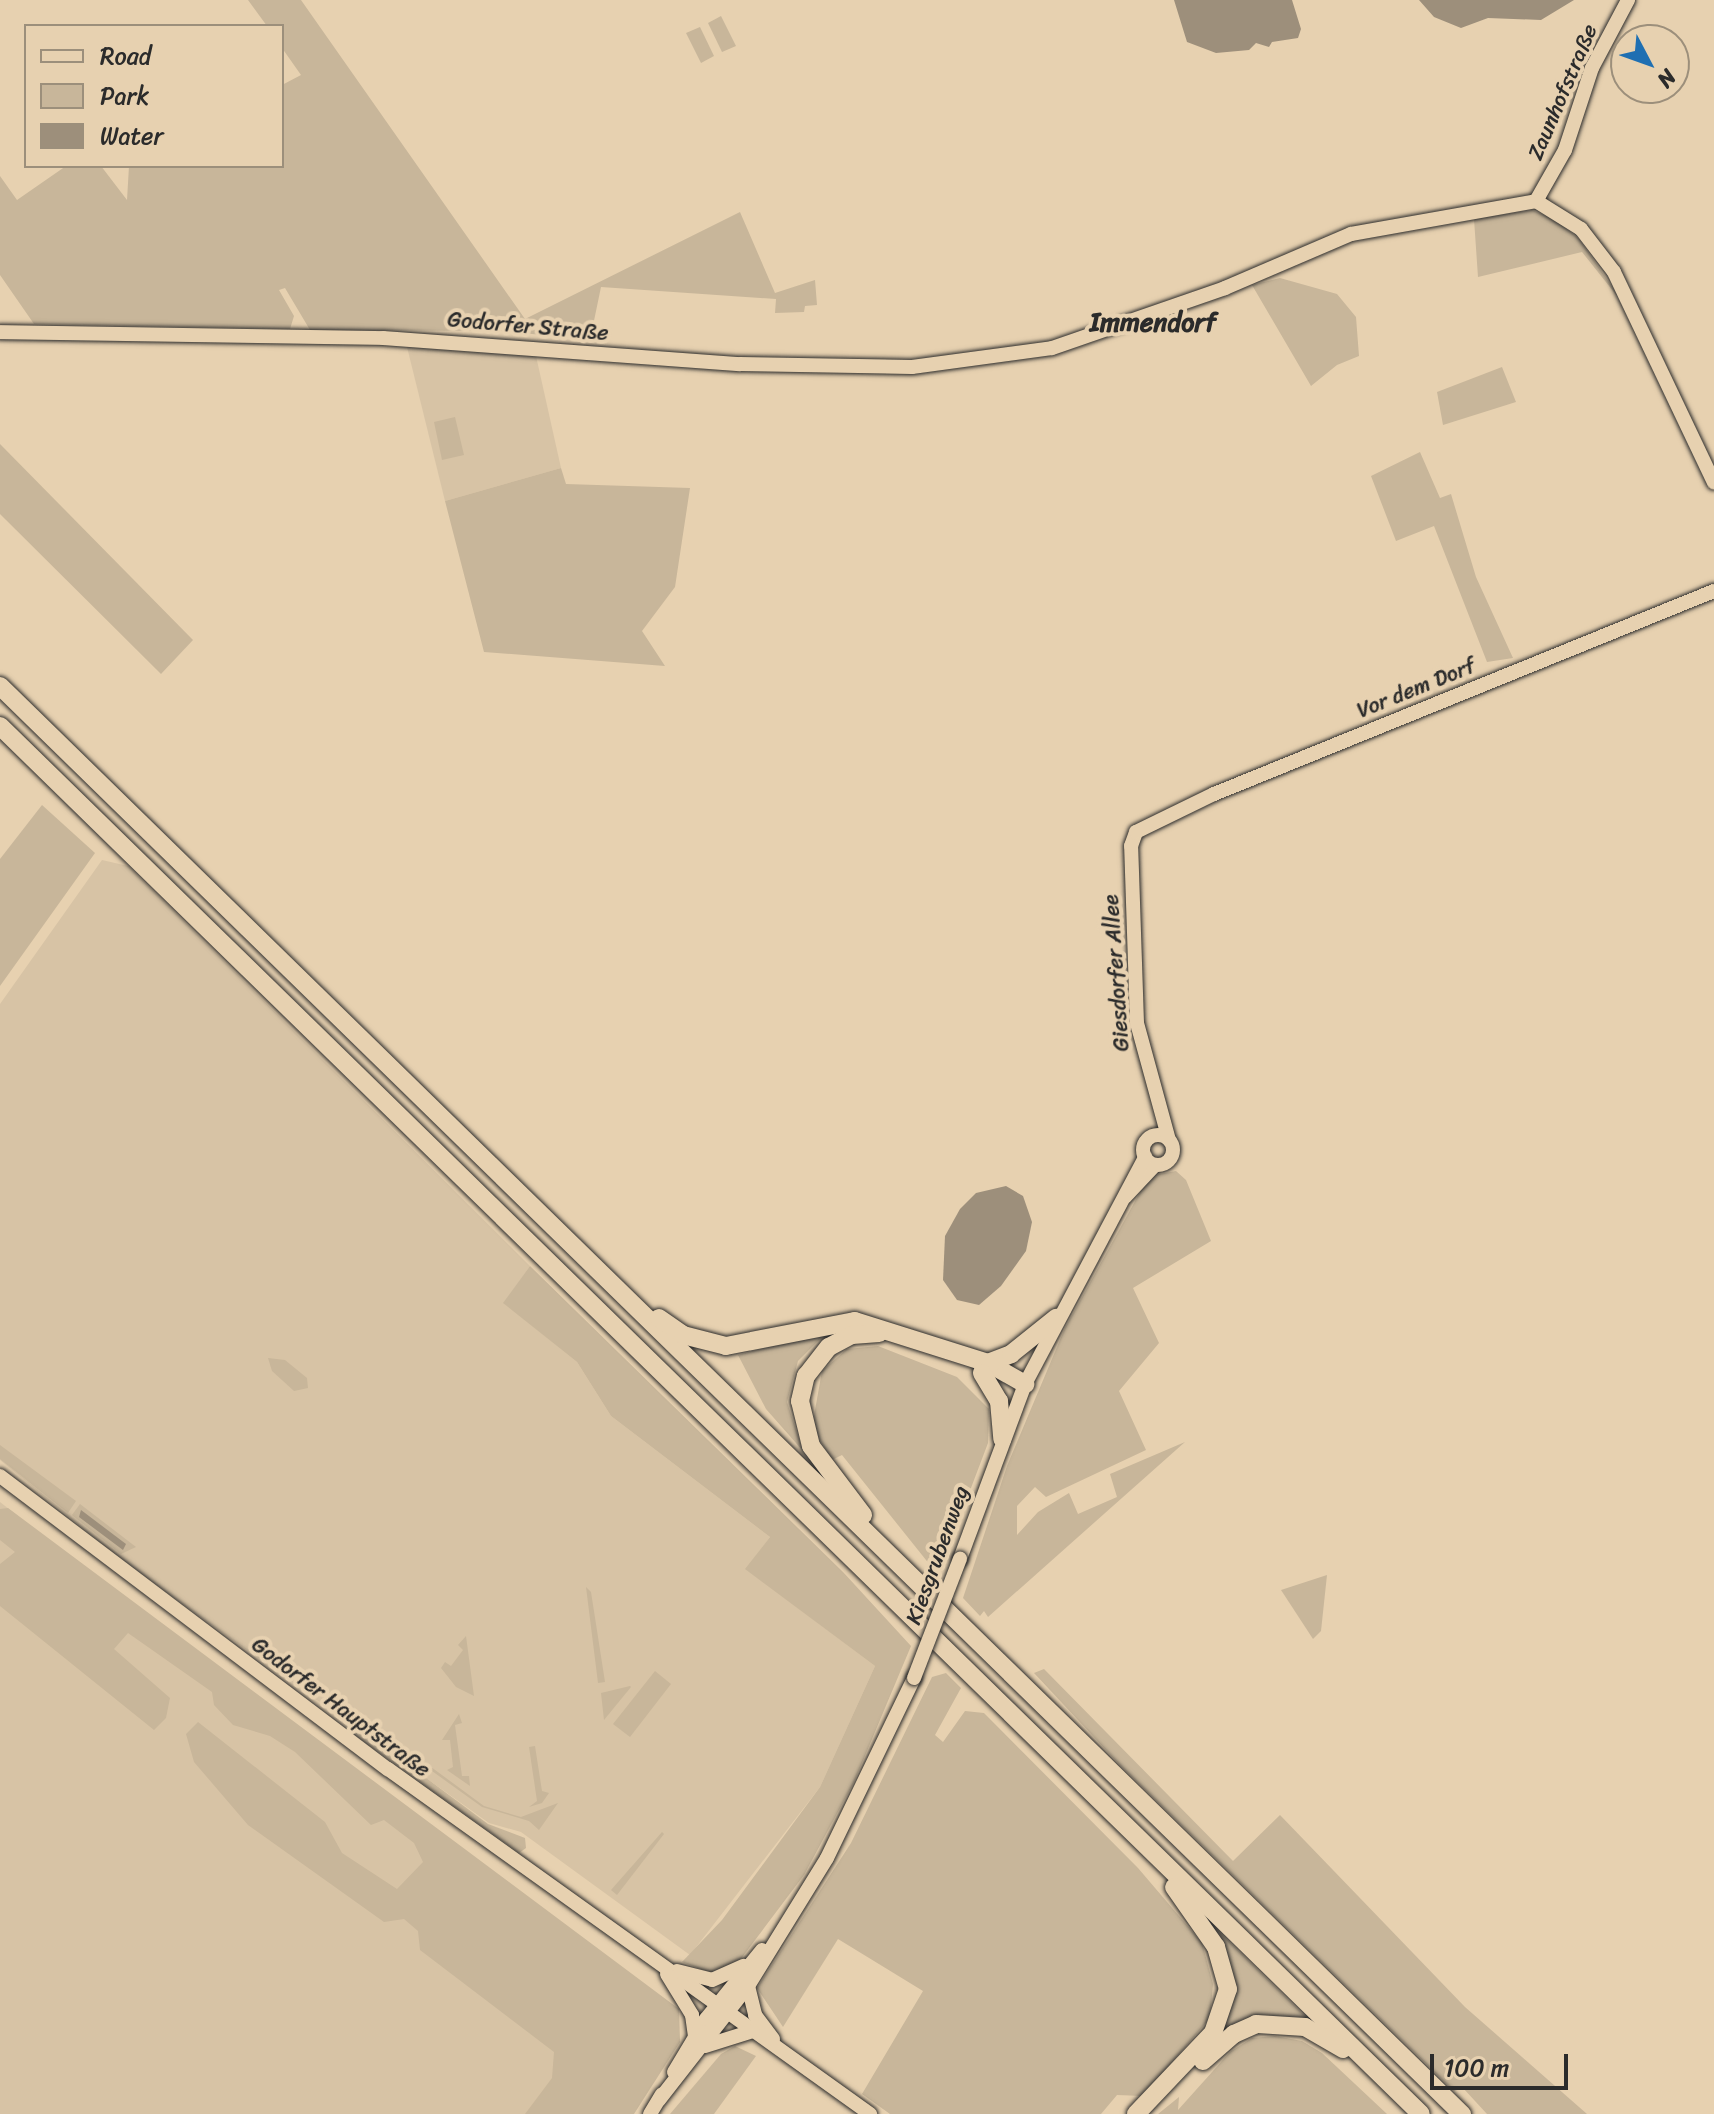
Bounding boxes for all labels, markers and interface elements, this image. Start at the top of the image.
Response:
street label: Zaunhofstraße [1522,20,1602,164]
legend [24,24,284,168]
north arrow [1610,24,1690,104]
text: Road [100,35,151,77]
text: N [1647,60,1687,97]
text: Park [100,75,149,117]
text: Water [100,115,163,157]
street label: Godorfer Straße [446,306,610,346]
district label: Immendorf [1090,307,1216,339]
street label: Vor dem Dorf [1353,652,1479,724]
street label: Giesdorfer Allee [1097,893,1135,1053]
street label: Kiesgrubenweg [900,1482,974,1628]
street label: Godorfer Hauptstraße [247,1631,435,1783]
scale bar [1434,2038,1572,2088]
text: 100 m [1444,2047,1509,2089]

